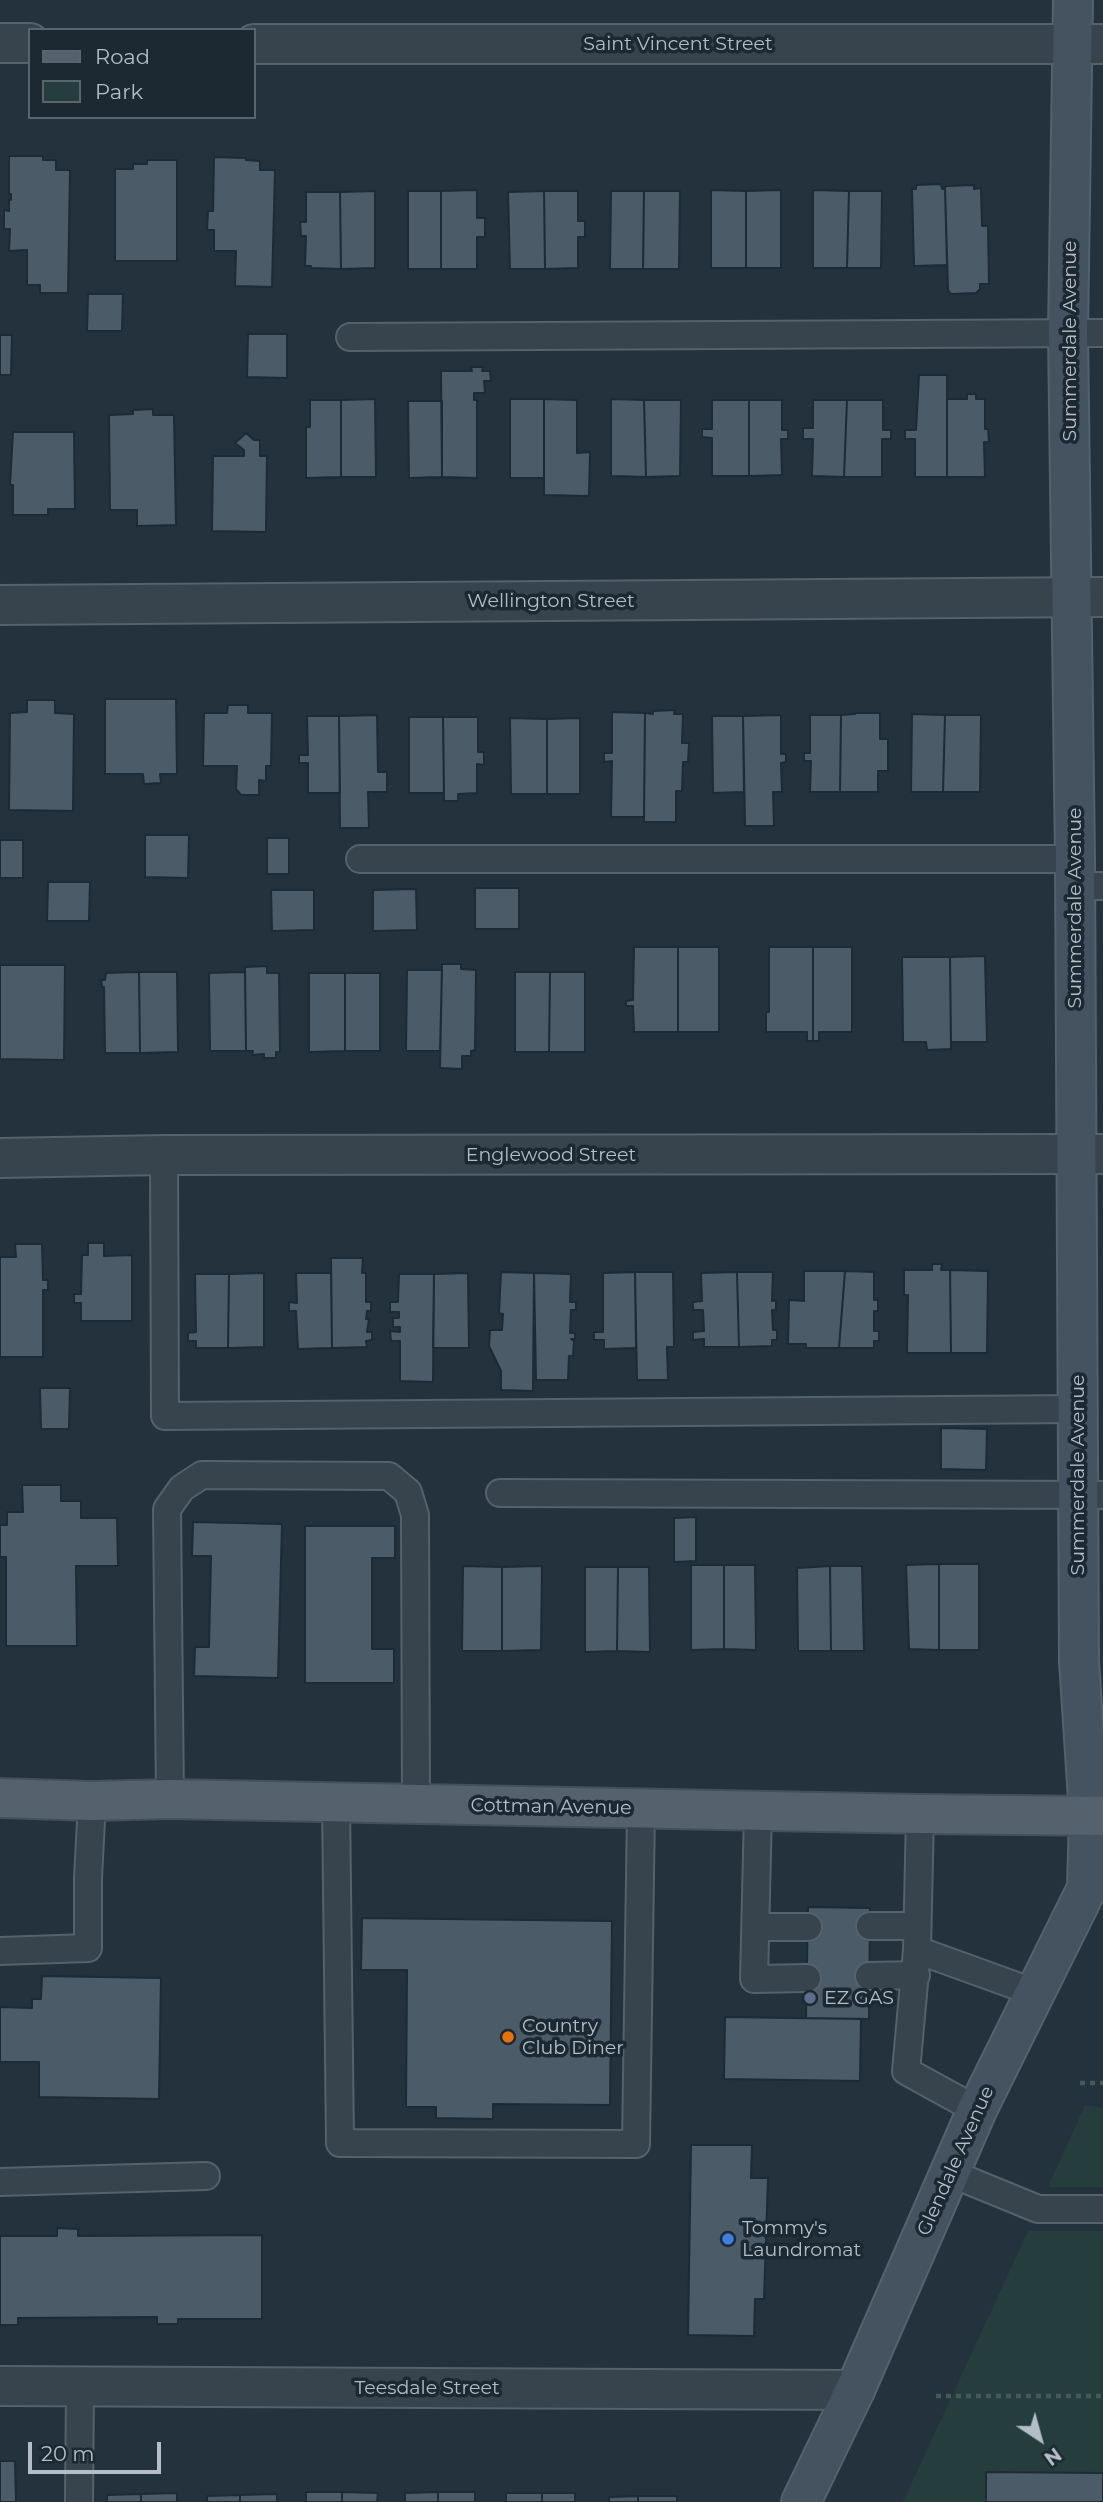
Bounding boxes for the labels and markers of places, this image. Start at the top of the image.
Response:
place label: EZ GAS [824,1987,894,2009]
marker: EZ GAS [802,1990,818,2006]
place label: Country Club Diner [522,2015,624,2059]
marker: Country Club Diner [500,2029,516,2045]
place label: Tommy's Laundromat [742,2217,861,2261]
marker: Tommy's Laundromat [720,2231,736,2247]

